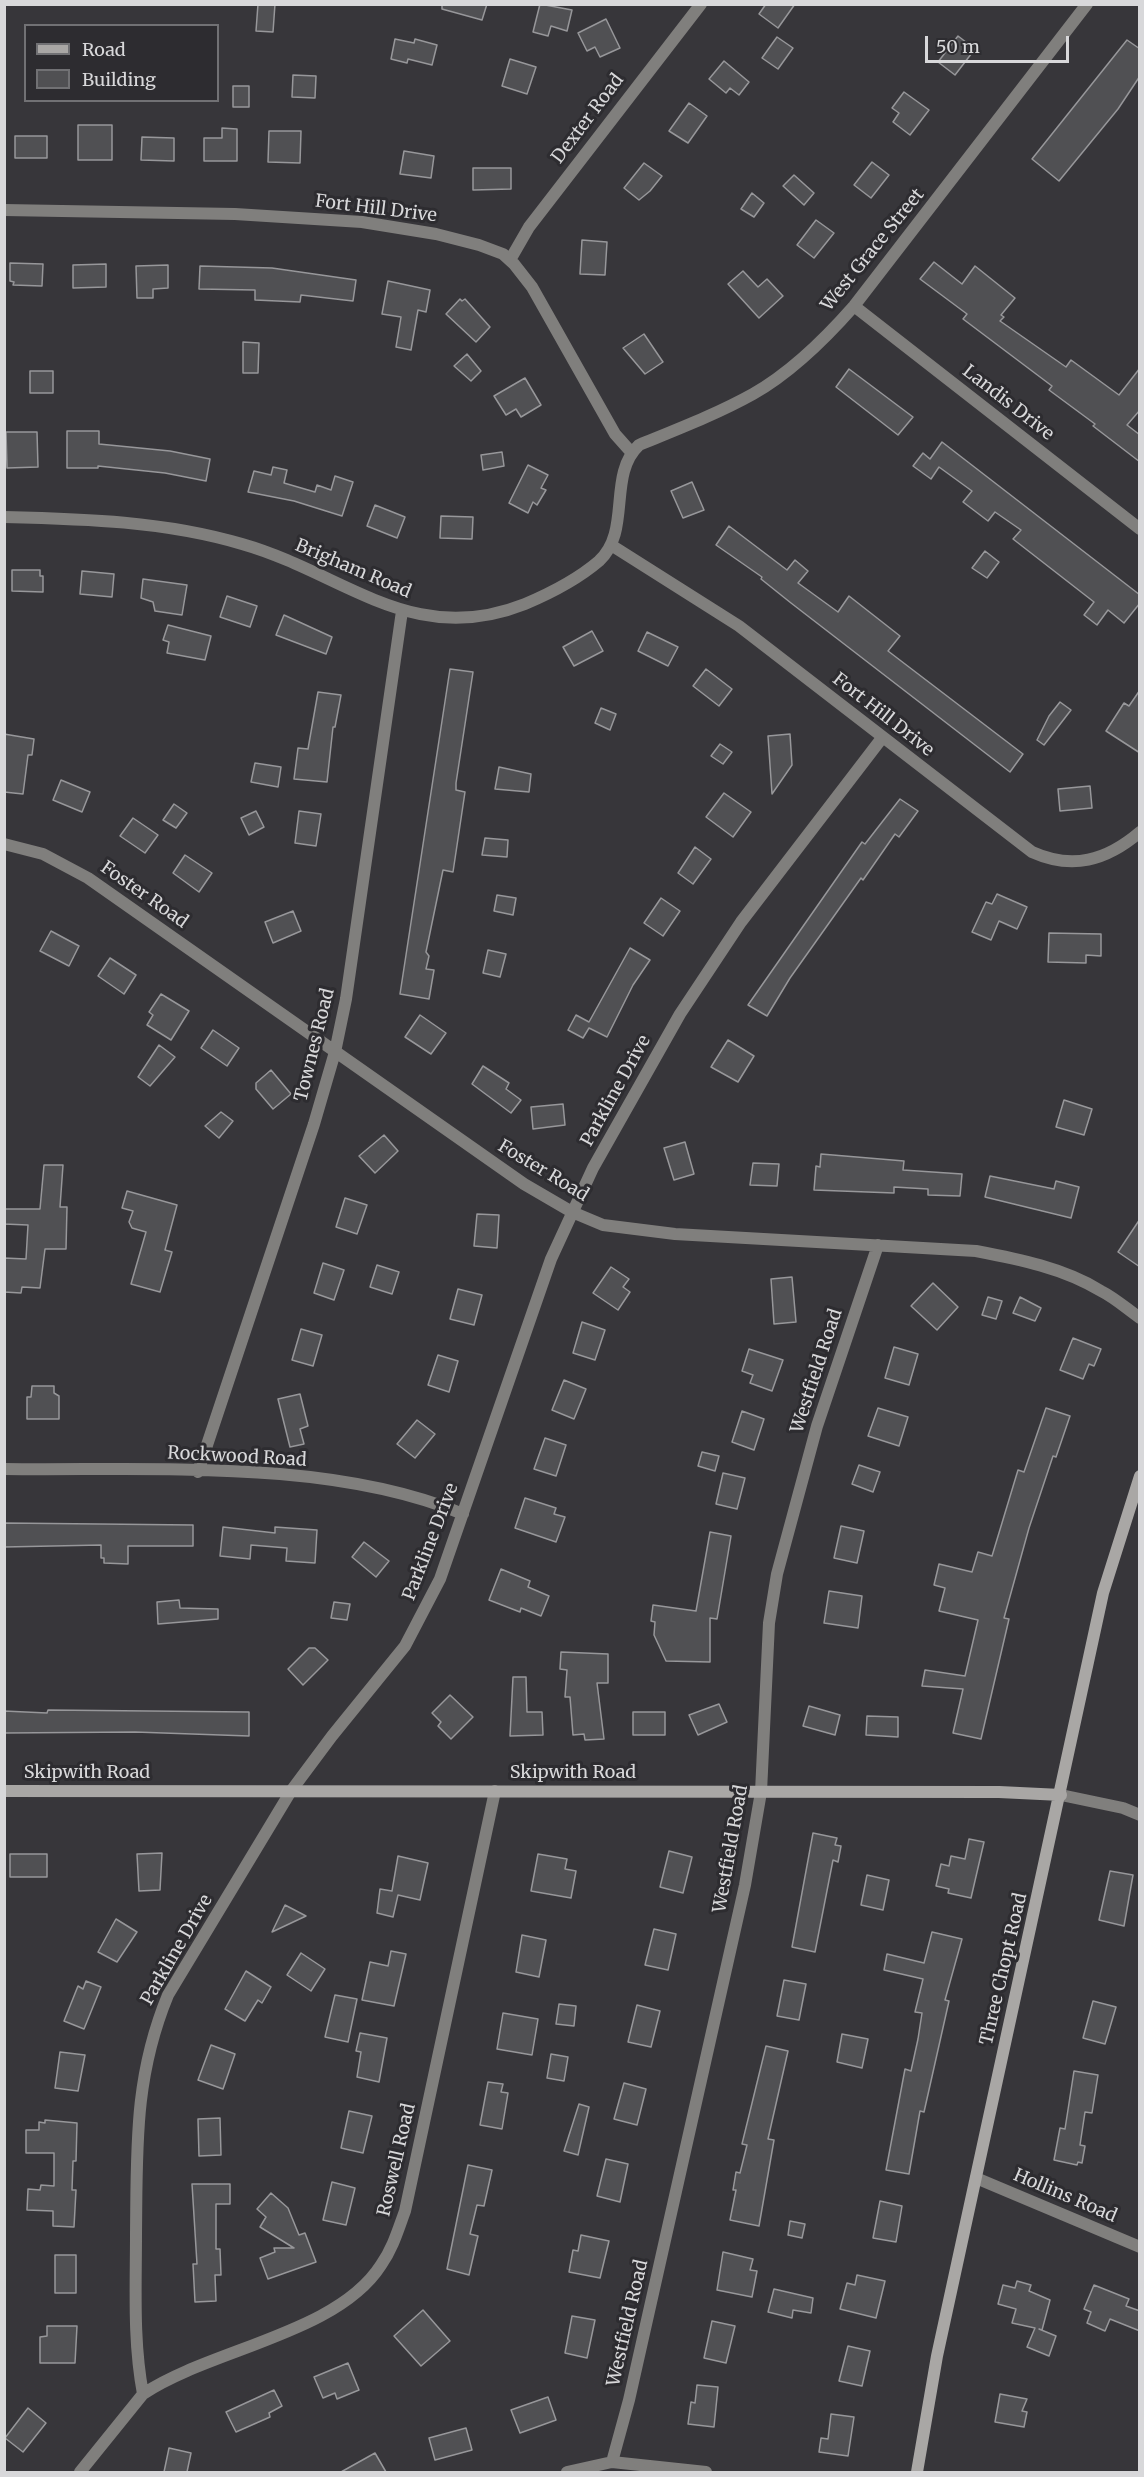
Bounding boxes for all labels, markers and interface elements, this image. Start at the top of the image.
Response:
legend [24,24,219,102]
scale bar [928,24,1072,62]
text: 50 m [936,35,980,58]
text: Road [82,38,126,61]
text: Building [82,68,156,91]
street label: Dexter Road [547,70,629,168]
street label: West Grace Street [817,184,929,316]
street label: Fort Hill Drive [314,191,438,227]
street label: Landis Drive [958,361,1058,445]
street label: Brigham Road [292,535,414,603]
street label: Fort Hill Drive [828,669,938,761]
street label: Foster Road [96,857,192,933]
street label: Townes Road [290,986,340,1104]
street label: Parkline Drive [577,1032,655,1150]
street label: Foster Road [494,1136,592,1206]
street label: Westfield Road [787,1306,847,1436]
street label: Rockwood Road [167,1443,307,1471]
street label: Parkline Drive [399,1480,463,1604]
street label: Skipwith Road [24,1762,150,1784]
street label: Skipwith Road [510,1762,636,1784]
street label: Westfield Road [709,1783,753,1915]
street label: Parkline Drive [137,1891,217,2009]
street label: Three Chopt Road [976,1891,1032,2047]
street label: Roswell Road [374,2101,420,2219]
street label: Hollins Road [1010,2165,1120,2227]
street label: Westfield Road [603,2258,653,2388]

